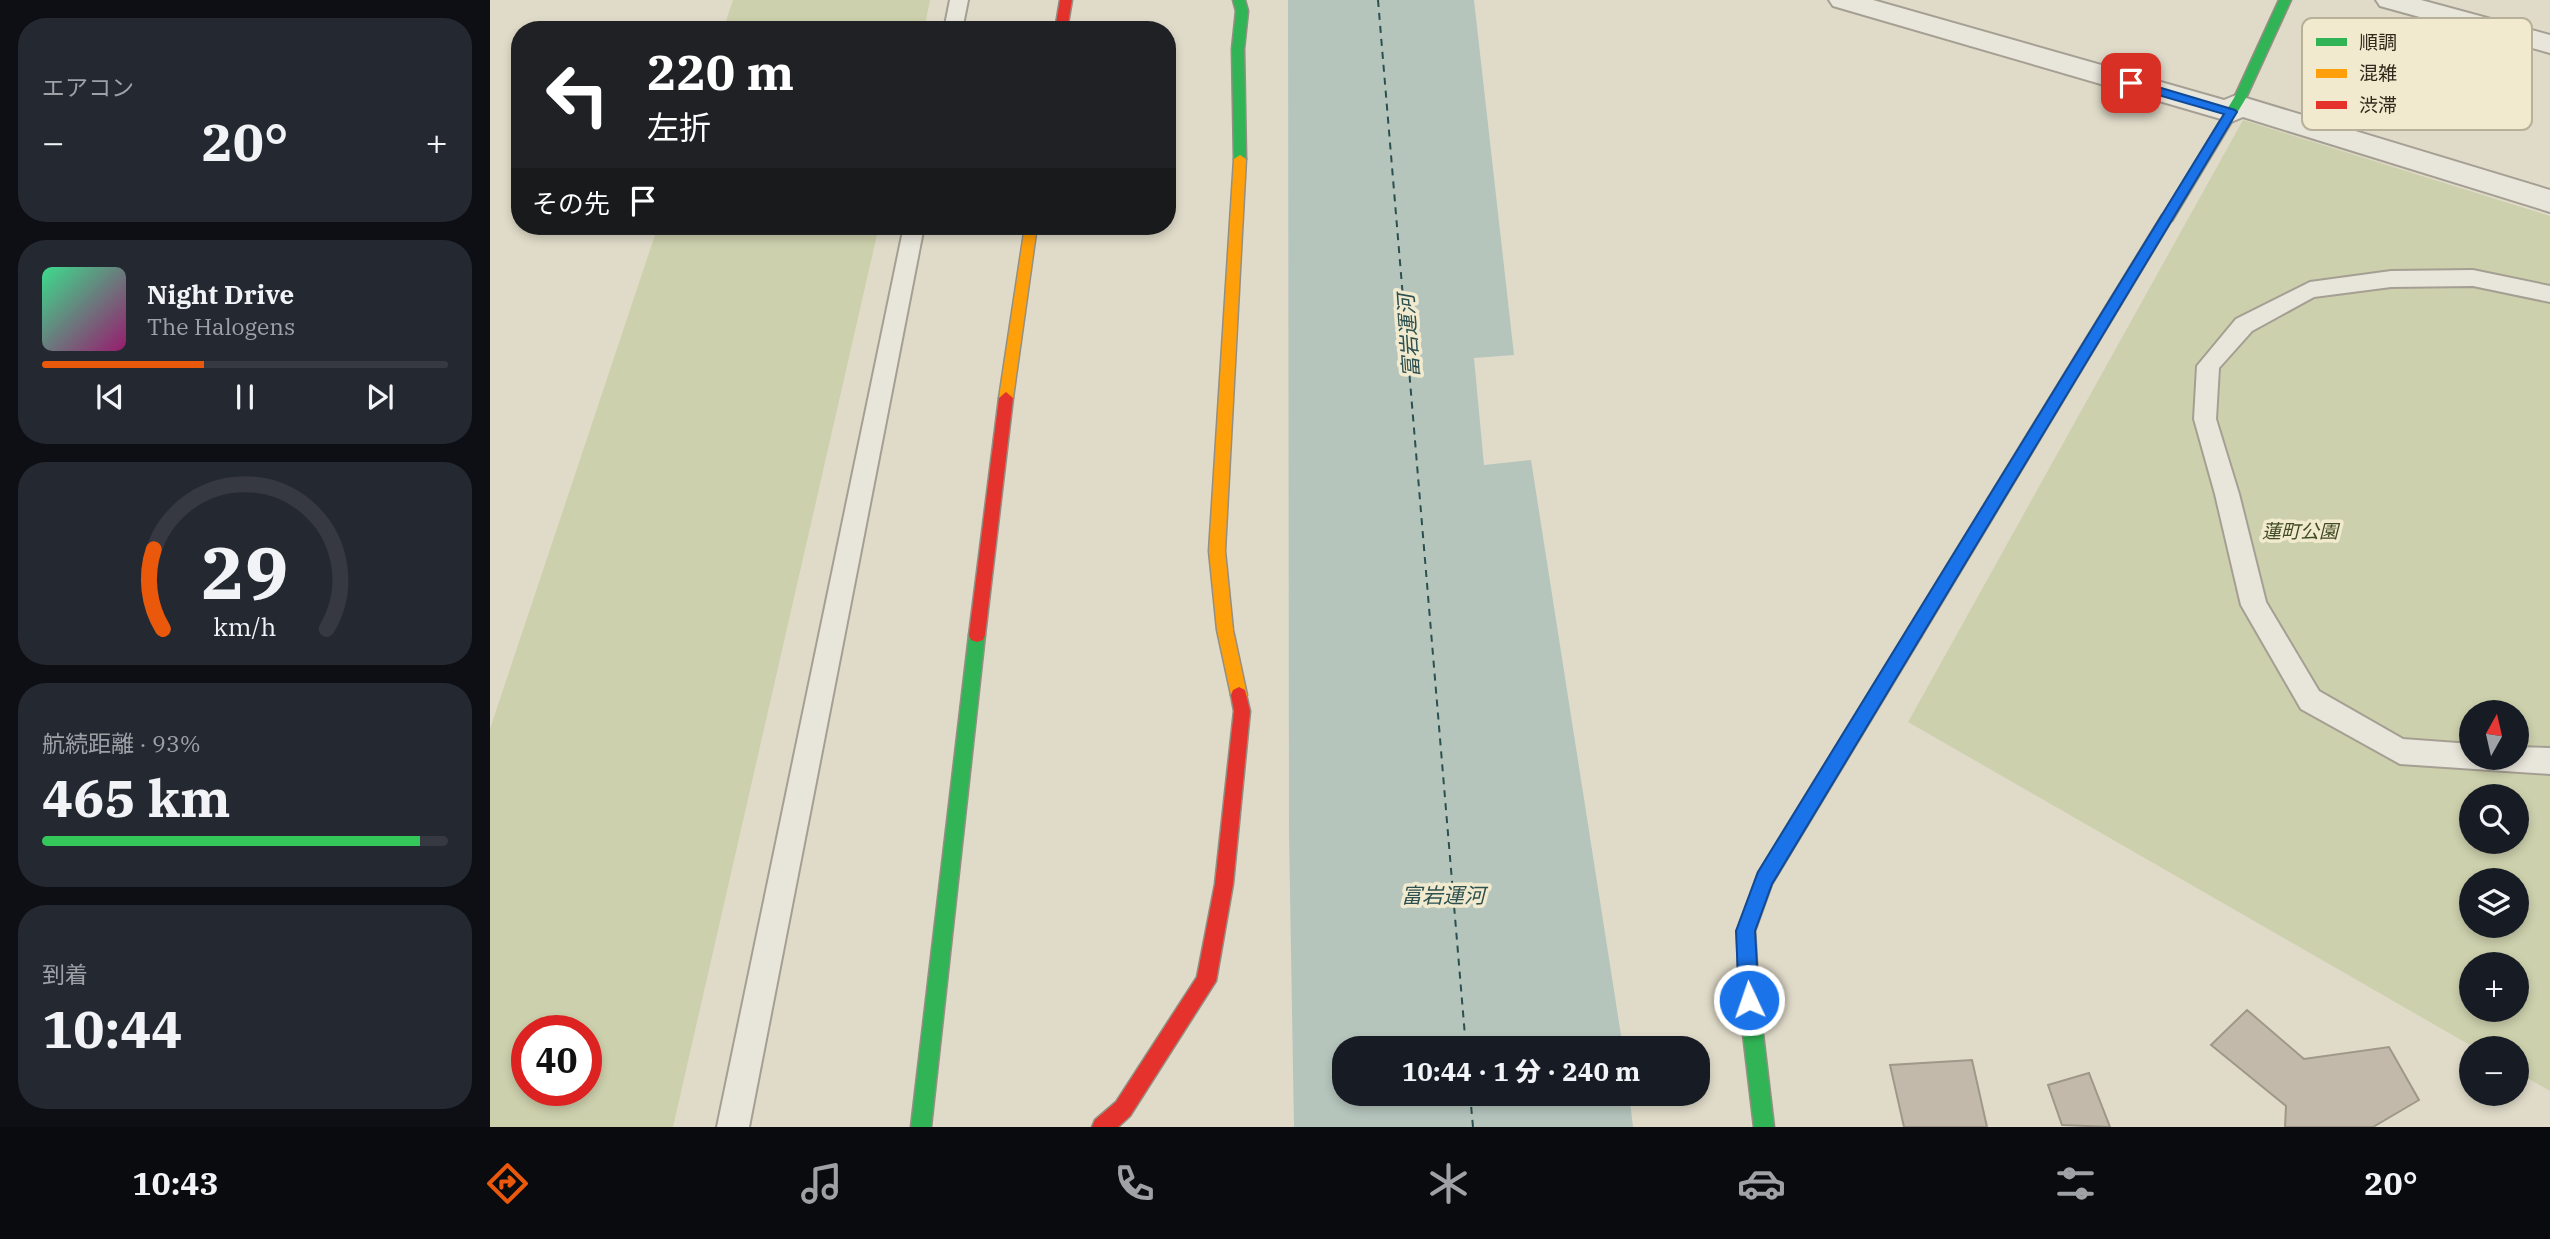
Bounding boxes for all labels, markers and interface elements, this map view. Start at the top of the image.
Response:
legend [2302,18,2532,130]
text: 順調 [2359,30,2397,54]
text: 220 m [647,40,794,103]
icon: left [532,49,623,140]
pin [2101,53,2161,113]
text: 混雑 [2359,61,2397,85]
icon: arrive [2112,64,2150,102]
text: エアコン [42,72,134,102]
text: 渋滞 [2359,93,2397,117]
text: 左折 [647,106,711,148]
text: 20° [202,108,288,175]
text: − [42,117,65,166]
text: + [425,117,448,166]
icon: arrive [624,182,662,220]
text: その先 [532,186,610,220]
text: Night Drive [147,277,294,311]
water label: 富岩運河 [1391,289,1425,379]
text: The Halogens [147,311,295,341]
icon: previous [91,378,129,416]
icon: pause [226,378,264,416]
icon: next [361,378,399,416]
park label: 蓮町公園 [2262,519,2341,543]
text: 29 [201,525,289,620]
text: km/h [213,610,277,643]
north arrow [2459,700,2529,770]
map controls [2459,700,2529,1106]
text: 航続距離 · 93% [42,728,201,758]
text: 465 km [42,764,231,831]
button: search [2459,784,2529,854]
button: layers [2459,868,2529,938]
water label: 富岩運河 [1401,881,1489,909]
button: + [2459,952,2529,1022]
text: 到着 [42,959,88,989]
position arrow [1712,963,1786,1037]
text: 10:44 [42,995,183,1062]
speed limit sign: 40 [511,1015,602,1106]
button: − [2459,1036,2529,1106]
text: 10:44 · 1 分 · 240 m [1402,1054,1640,1088]
icon: directions [483,1159,532,1208]
icon: music [797,1159,846,1208]
icon: phone [1110,1159,1159,1208]
icon: climate [1424,1159,1473,1208]
icon: car [1737,1159,1786,1208]
icon: filters [2051,1159,2100,1208]
text: 10:43 [132,1162,219,1204]
text: 20° [2364,1162,2418,1204]

